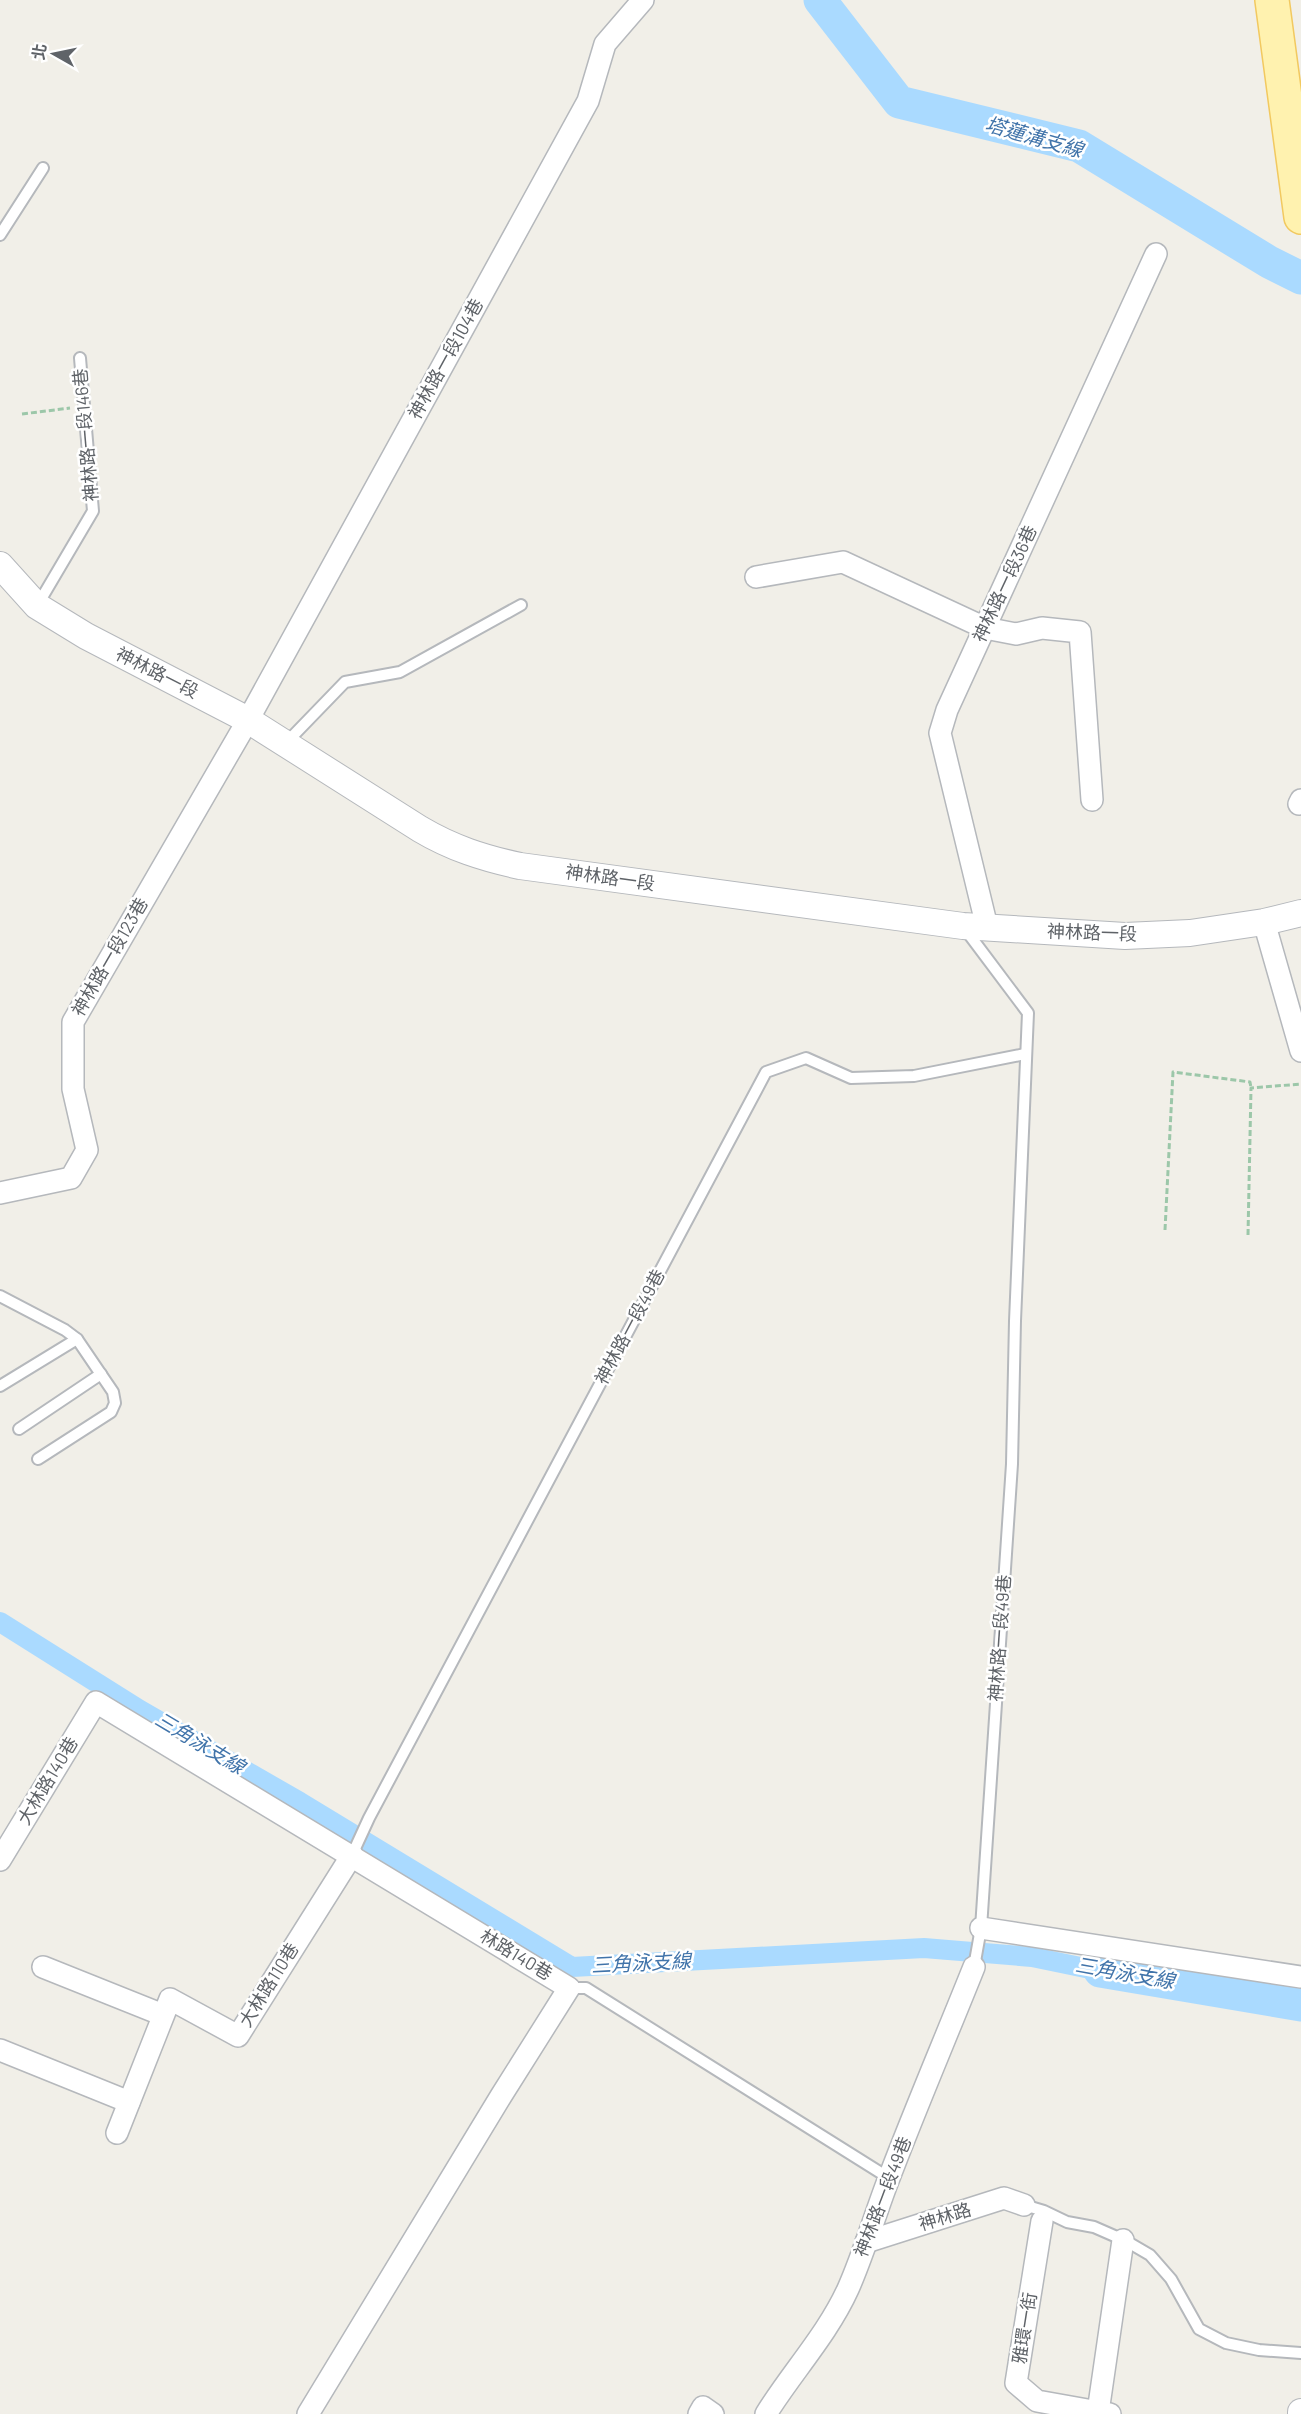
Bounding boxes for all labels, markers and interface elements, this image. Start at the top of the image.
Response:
north arrow [24,24,84,84]
text: 北 [28,42,49,61]
water label: 塔蓮溝支線 [983,111,1088,162]
street label: 神林路一段104巷 [403,294,487,423]
street label: 神林路一段146巷 [68,368,102,503]
street label: 神林路一段36巷 [967,522,1041,646]
street label: 神林路一段 [112,642,203,702]
street label: 神林路一段 [564,860,656,894]
street label: 神林路一段123巷 [66,893,152,1020]
street label: 神林路一段 [1047,919,1137,945]
street label: 神林路一段49巷 [590,1265,669,1388]
street label: 神林路一段49巷 [984,1574,1014,1702]
water label: 三角泳支線 [151,1706,251,1779]
street label: 大林路140巷 [12,1733,82,1828]
street label: 林路140巷 [476,1924,557,1984]
street label: 大林路110巷 [234,1938,303,2031]
water label: 三角泳支線 [590,1947,694,1977]
water label: 三角泳支線 [1074,1952,1178,1993]
street label: 神林路一段49巷 [849,2133,915,2260]
street label: 神林路 [916,2198,974,2234]
street label: 雅環一街 [1008,2291,1041,2365]

